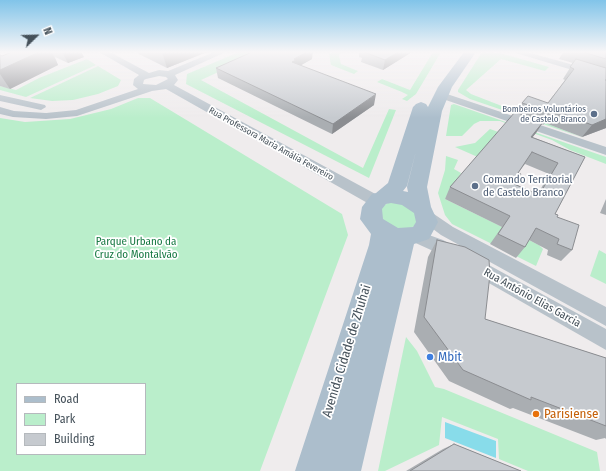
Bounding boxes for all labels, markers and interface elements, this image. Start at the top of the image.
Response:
north arrow [16,16,56,56]
text: N [40,26,55,37]
place label: Bombeiros Voluntários de Castelo Branco [502,104,586,125]
street label: Rua Professora Maria Amália Fevereiro [207,105,335,183]
marker: Bombeiros Voluntários de Castelo Branco [589,109,599,119]
place label: Comando Territorial de Castelo Branco [483,173,572,199]
marker: Comando Territorial de Castelo Branco [470,181,480,191]
park label: Parque Urbano da Cruz do Montalvão [94,235,178,261]
street label: Rua António Elias Garcia [481,266,583,330]
street label: Avenida Cidade de Zhuhai [319,283,375,419]
place label: Mbit [438,349,462,365]
marker: Mbit [425,352,435,362]
legend [16,383,146,455]
text: Road [54,392,79,406]
place label: Parisiense [544,406,598,422]
marker: Parisiense [531,409,541,419]
text: Park [54,412,75,426]
text: Building [54,432,94,446]

